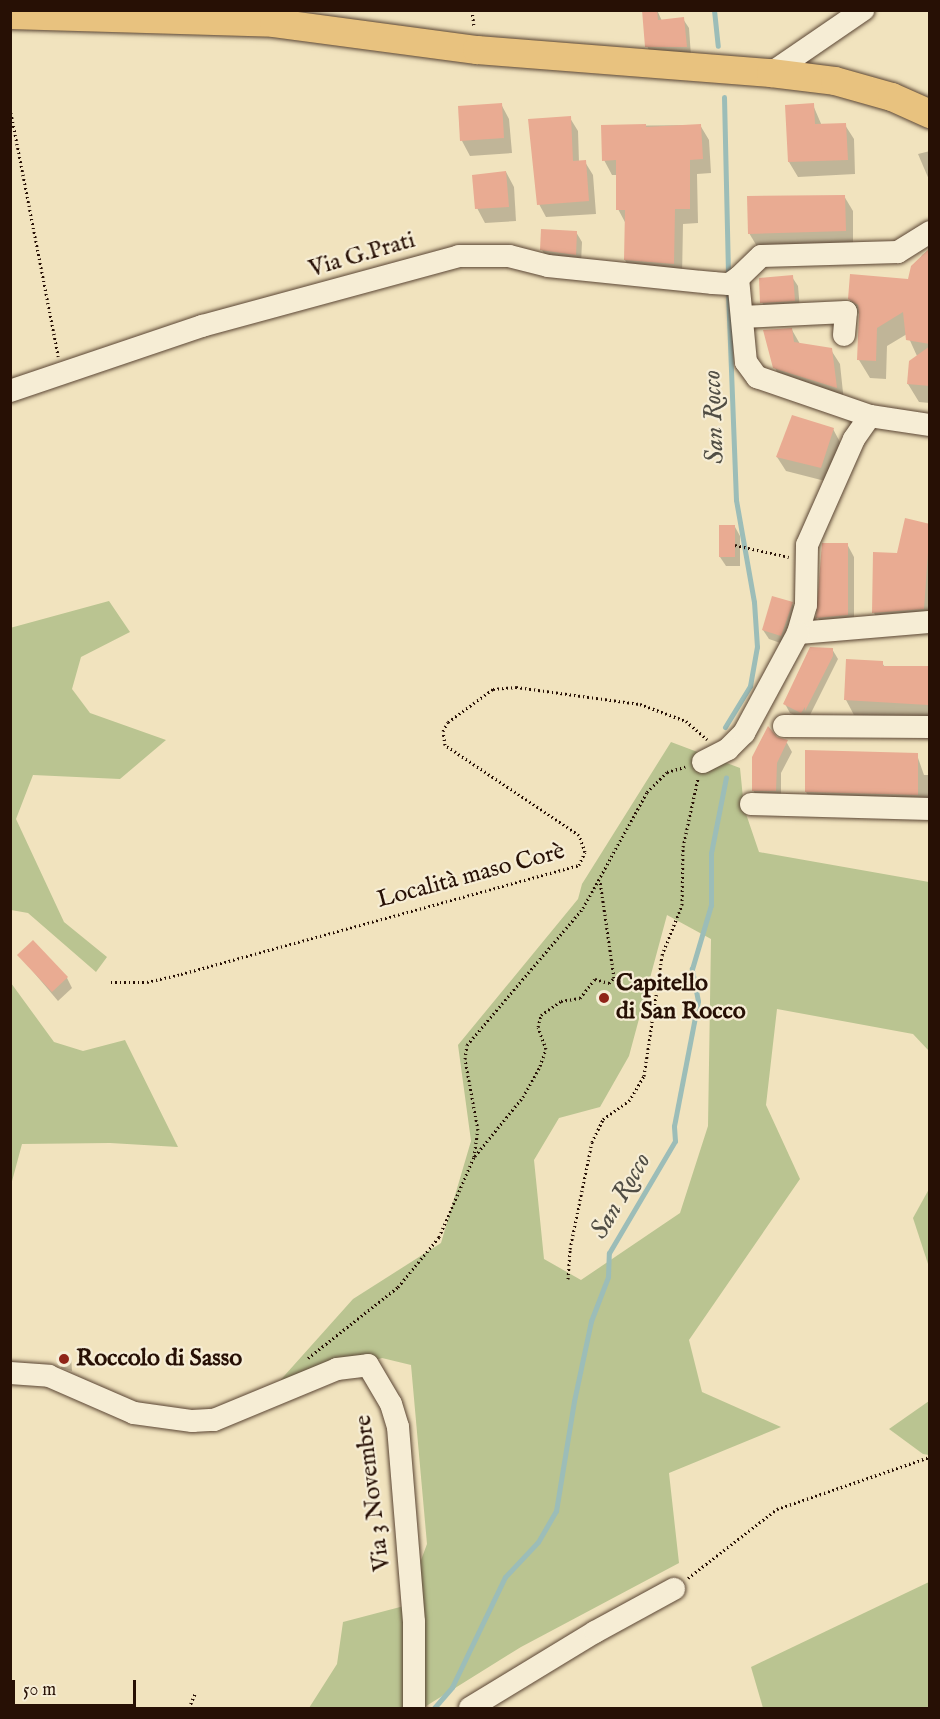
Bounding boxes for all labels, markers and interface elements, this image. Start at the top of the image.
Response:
street label: Via G.Prati [305,226,419,284]
water label: San Rocco [697,369,731,465]
street label: Località maso Corè [374,837,568,915]
place label: Capitello di San Rocco [616,970,746,1026]
marker: Capitello di San Rocco [597,991,611,1005]
water label: San Rocco [584,1147,658,1245]
place label: Roccolo di Sasso [76,1345,242,1373]
marker: Roccolo di Sasso [57,1352,71,1366]
street label: Via 3 Novembre [349,1413,397,1573]
scale bar [15,1668,140,1706]
text: 50 m [23,1679,56,1702]

